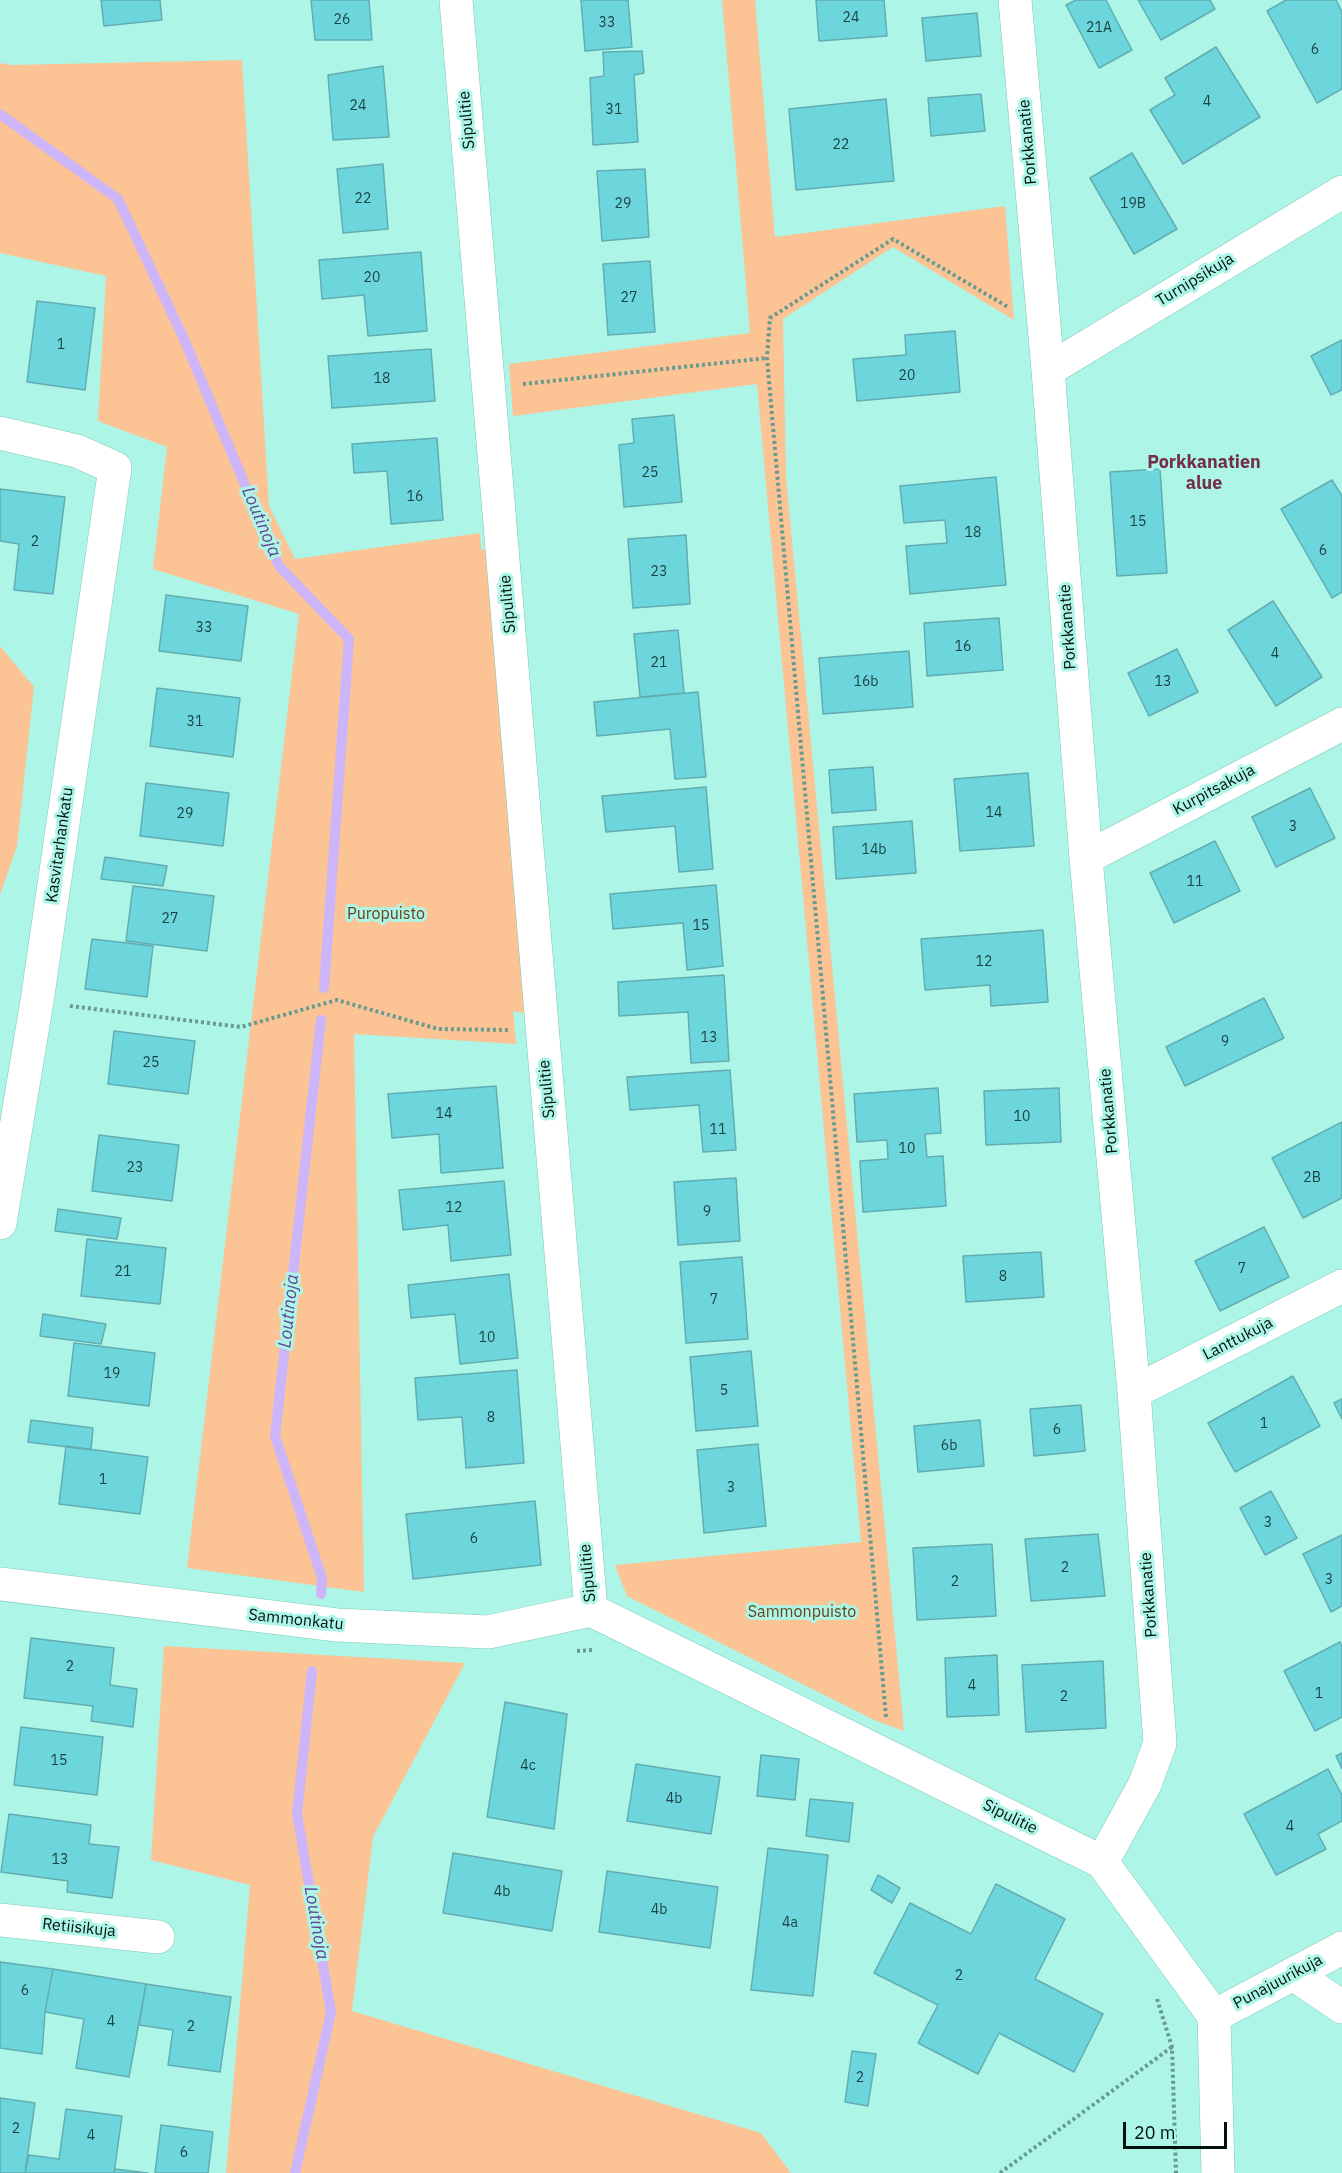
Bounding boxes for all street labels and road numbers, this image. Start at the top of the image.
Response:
street label: Sipulitie [455,90,479,150]
street label: Porkkanatie [1015,99,1041,185]
street label: Turnipsikuja [1153,249,1237,311]
street label: Sipulitie [496,574,520,634]
street label: Porkkanatie [1055,584,1081,670]
street label: Kurpitsakuja [1170,760,1258,820]
street label: Kasvitarhankatu [42,786,78,904]
street label: Sipulitie [535,1059,559,1119]
street label: Porkkanatie [1096,1068,1122,1154]
street label: Lanttukuja [1200,1313,1276,1365]
street label: Sipulitie [576,1543,600,1603]
street label: Porkkanatie [1136,1552,1162,1638]
street label: Sammonkatu [248,1605,344,1635]
street label: Sipulitie [980,1796,1040,1838]
street label: Retiisikuja [41,1915,117,1941]
street label: Punajuurikuja [1230,1950,1326,2014]

